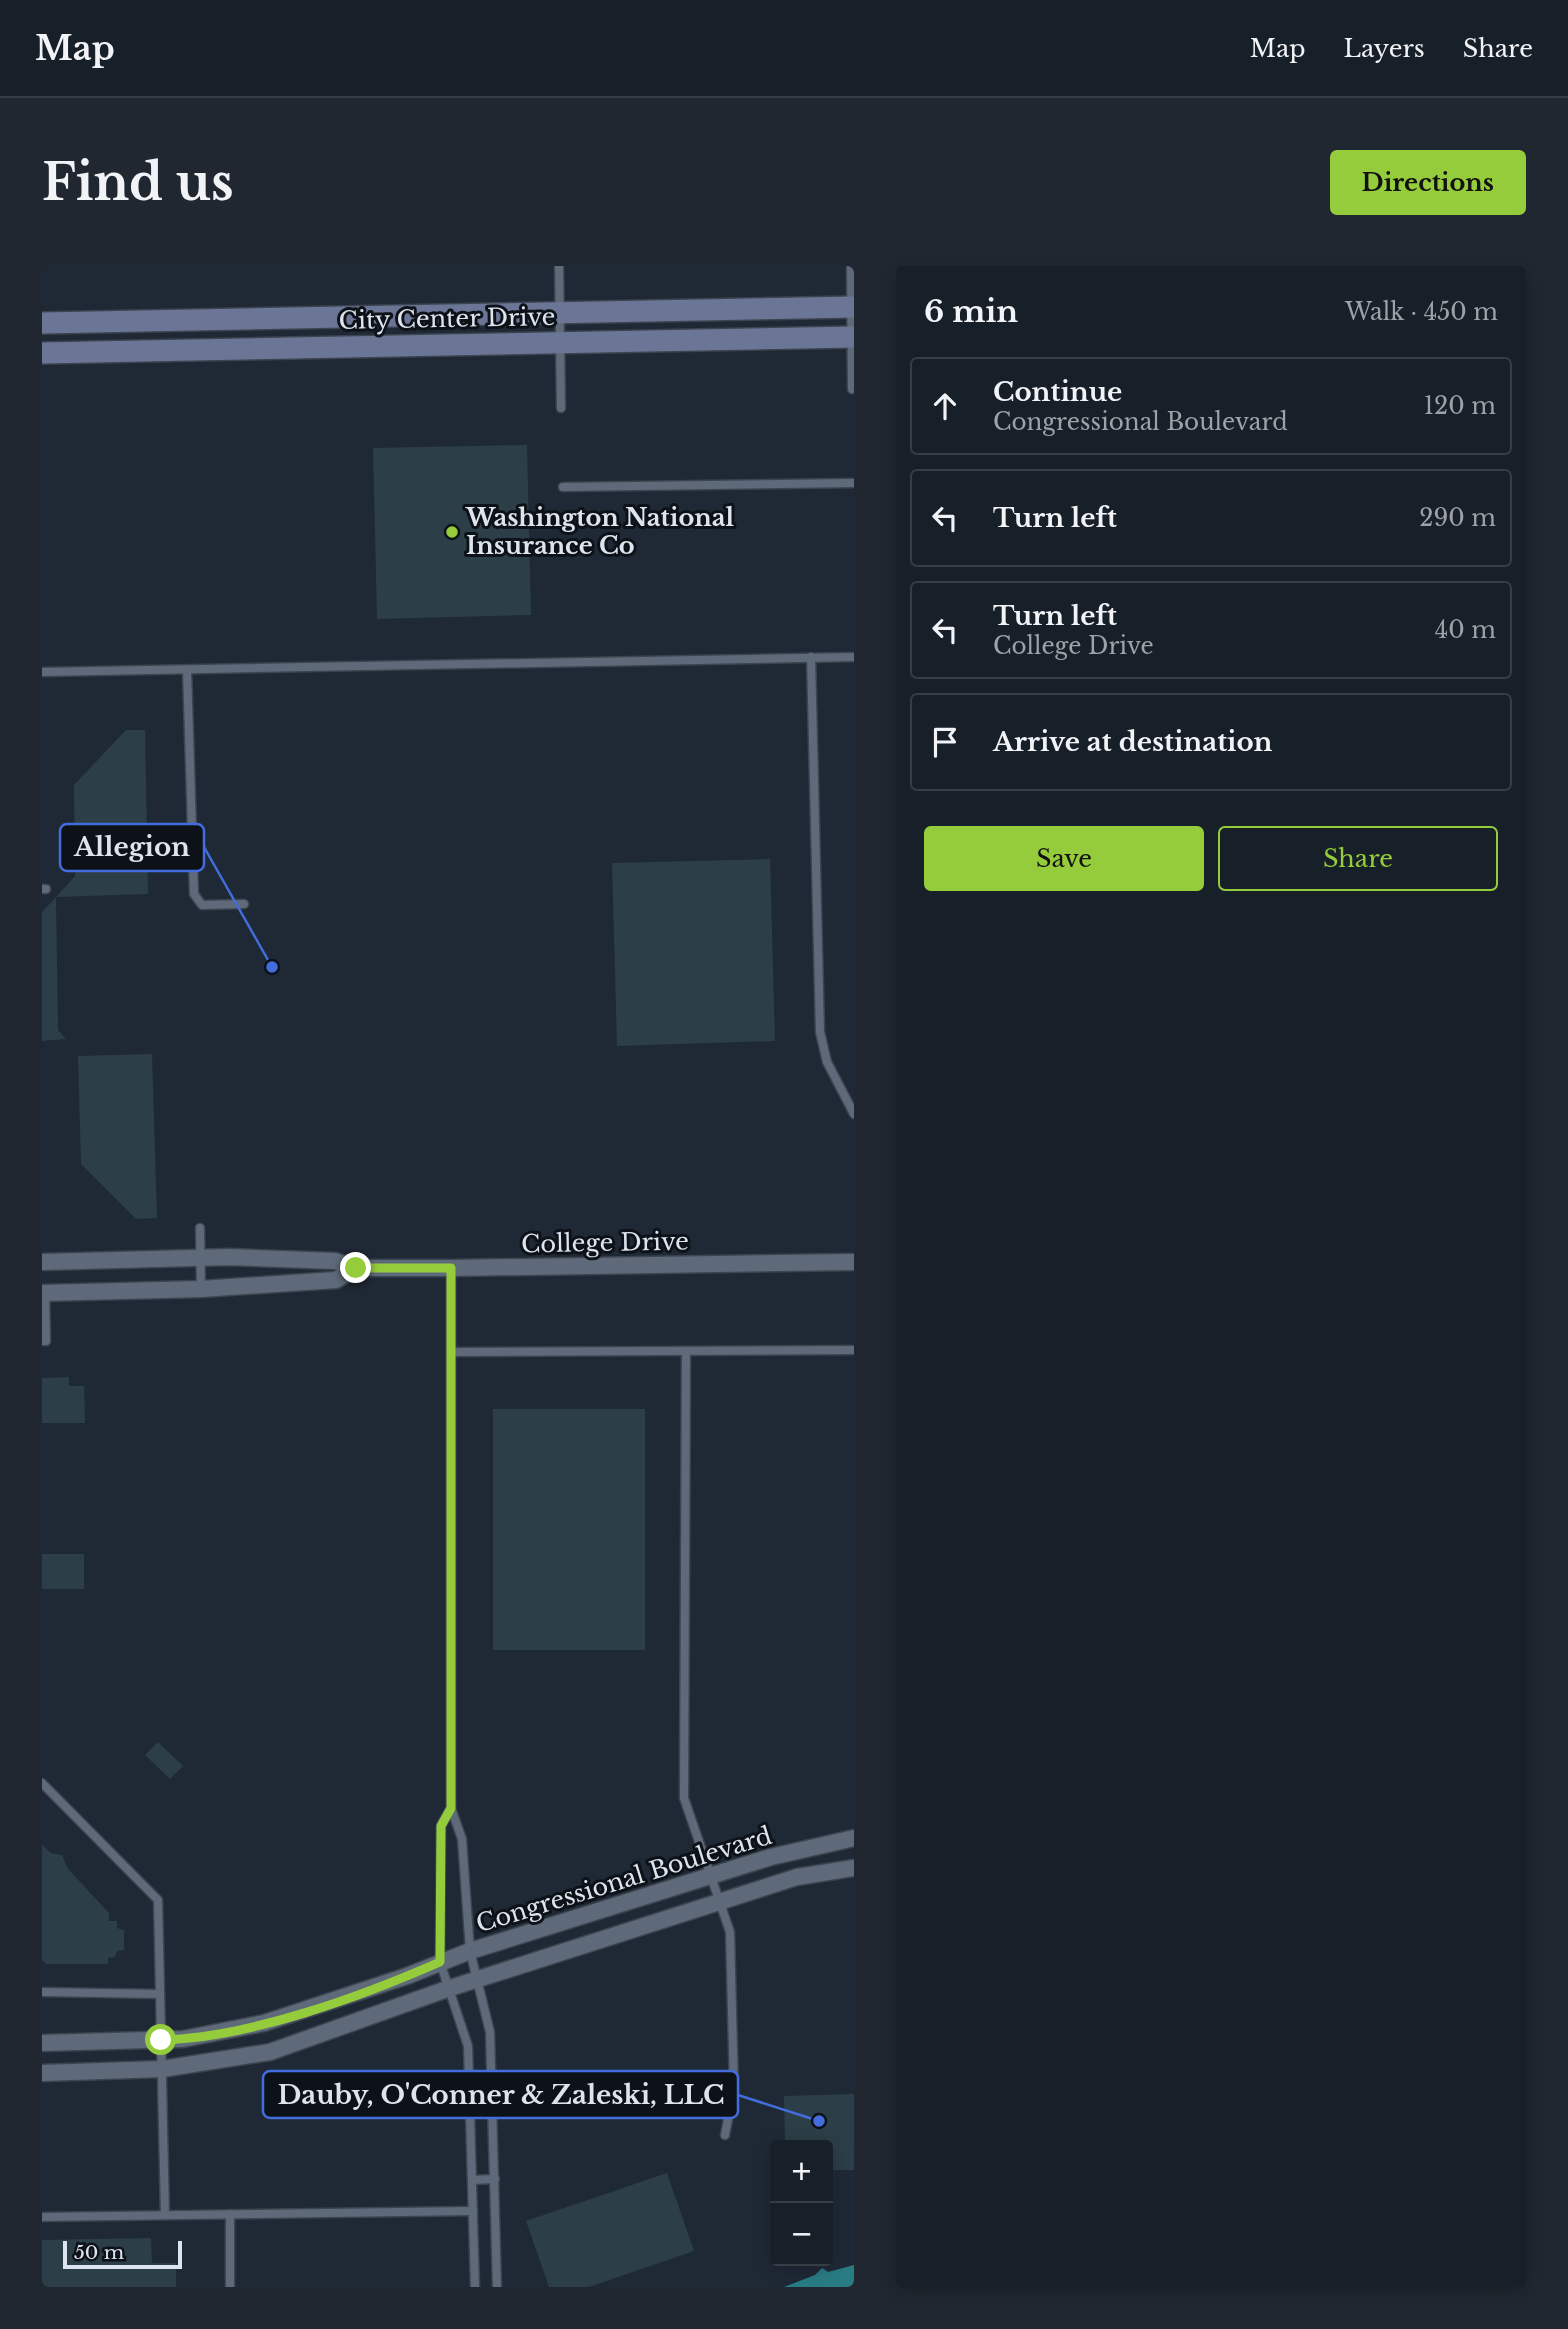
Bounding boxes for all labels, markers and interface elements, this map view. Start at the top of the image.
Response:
text: Map [35,28,115,69]
text: Map [1250,34,1306,63]
text: Layers [1344,34,1425,63]
text: Share [1463,34,1533,63]
button: Directions [1330,150,1526,215]
text: Find us [42,152,234,213]
text: 6 min [924,293,1018,330]
text: Walk · 450 m [1345,298,1498,326]
street label: City Center Drive [338,302,556,335]
text: Continue [993,376,1122,408]
icon: ahead [926,387,964,425]
text: 120 m [1424,392,1496,420]
text: Congressional Boulevard [993,408,1288,436]
icon: left [926,499,964,537]
text: Turn left [993,502,1117,534]
place label: Washington National Insurance Co [465,503,734,560]
text: 290 m [1419,504,1496,532]
marker: Washington National Insurance Co [444,524,460,540]
text: Turn left [993,600,1117,632]
icon: left [926,611,964,649]
text: 40 m [1435,616,1496,644]
text: College Drive [993,632,1154,660]
icon: arrive [926,723,964,761]
text: Arrive at destination [993,726,1273,758]
callout: Allegion [60,824,204,871]
button: Save [924,826,1204,891]
button: Share [1218,826,1498,891]
text: Allegion [73,831,190,863]
street label: College Drive [521,1227,689,1258]
route end [340,1252,371,1283]
street label: Congressional Boulevard [473,1821,775,1938]
route start [145,2024,176,2055]
callout: Dauby, O'Conner & Zaleski, LLC [263,2071,738,2118]
text: Dauby, O'Conner & Zaleski, LLC [278,2079,724,2111]
map controls [770,2140,833,2266]
button: + [770,2140,833,2203]
button: − [770,2203,833,2266]
scale bar [63,2238,182,2270]
text: 50 m [74,2241,124,2264]

